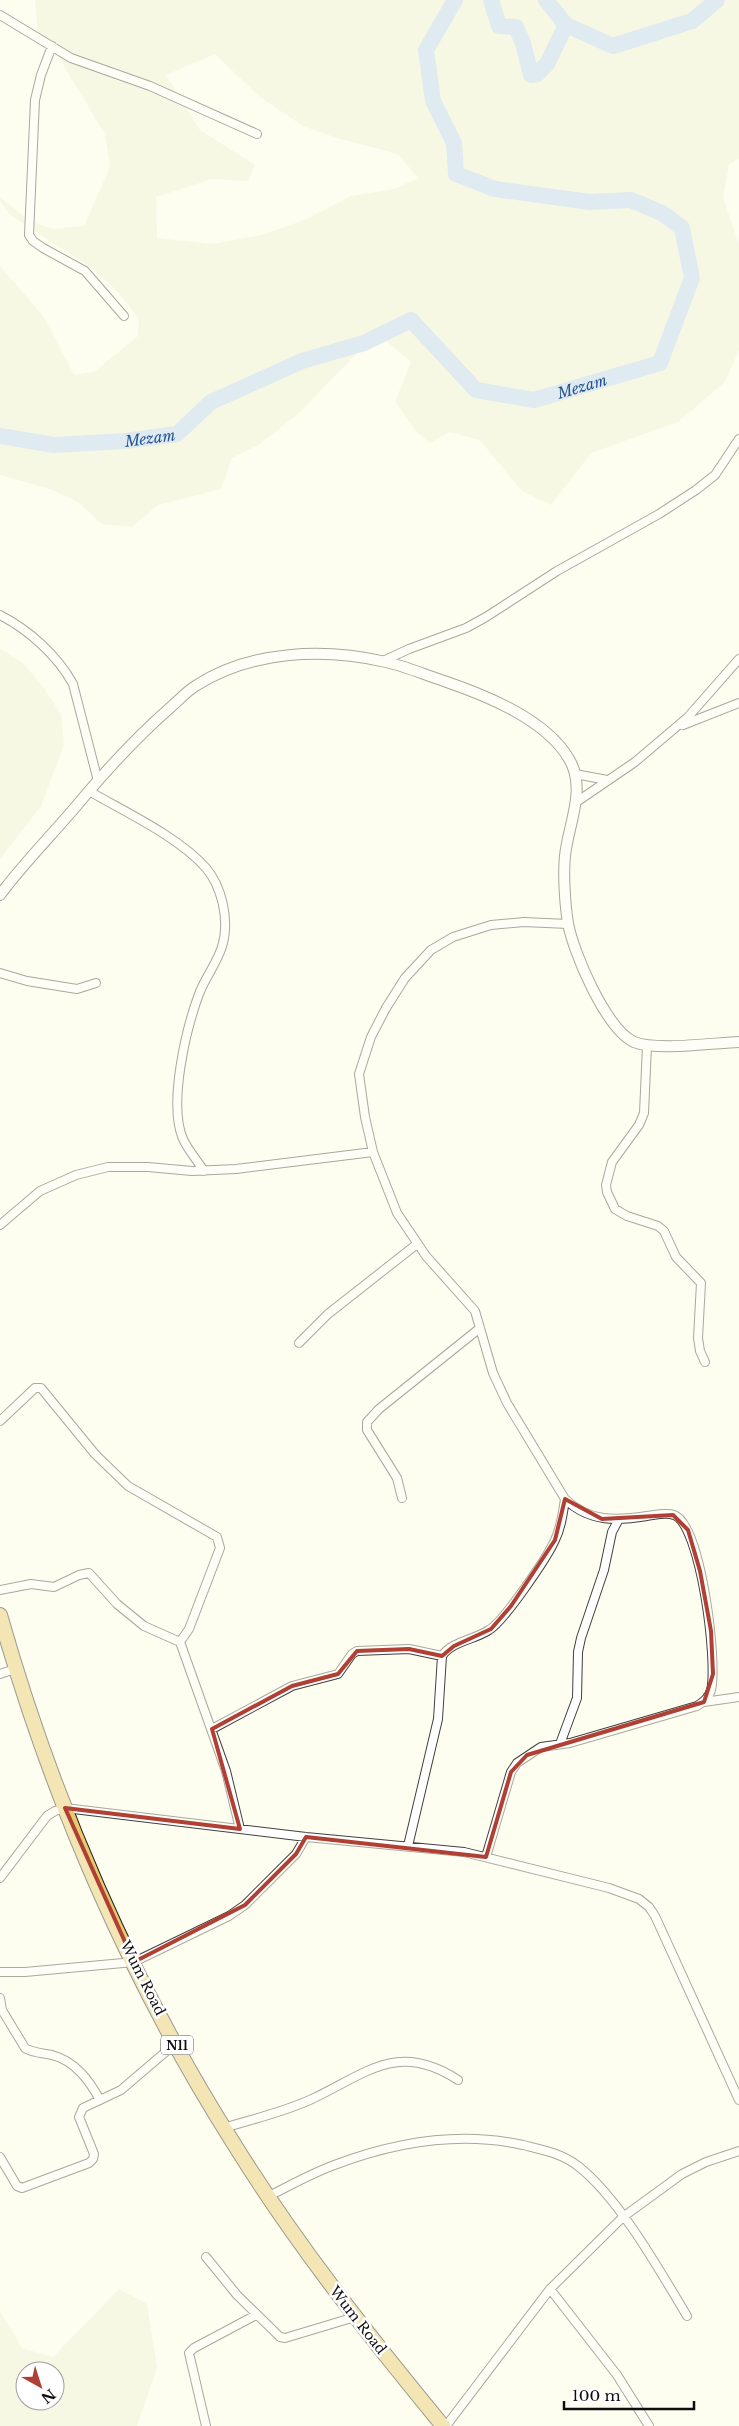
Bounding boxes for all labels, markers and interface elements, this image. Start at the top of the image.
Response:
water label: Mezam [554,370,609,403]
water label: Mezam [122,425,176,451]
street label: Wum Road [116,1937,170,2019]
road number: N11 [161,2036,193,2054]
street label: Wum Road [325,2281,391,2358]
north arrow [15,2361,65,2411]
scale bar [564,2378,694,2410]
text: N [37,2385,59,2407]
text: 100 m [572,2386,621,2405]

